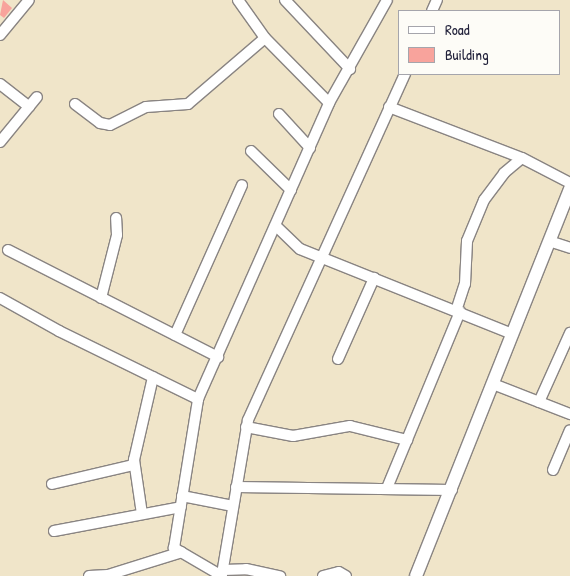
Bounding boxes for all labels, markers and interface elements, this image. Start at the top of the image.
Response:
legend [398,10,560,75]
text: Road [445,19,470,40]
text: Building [445,44,489,65]

